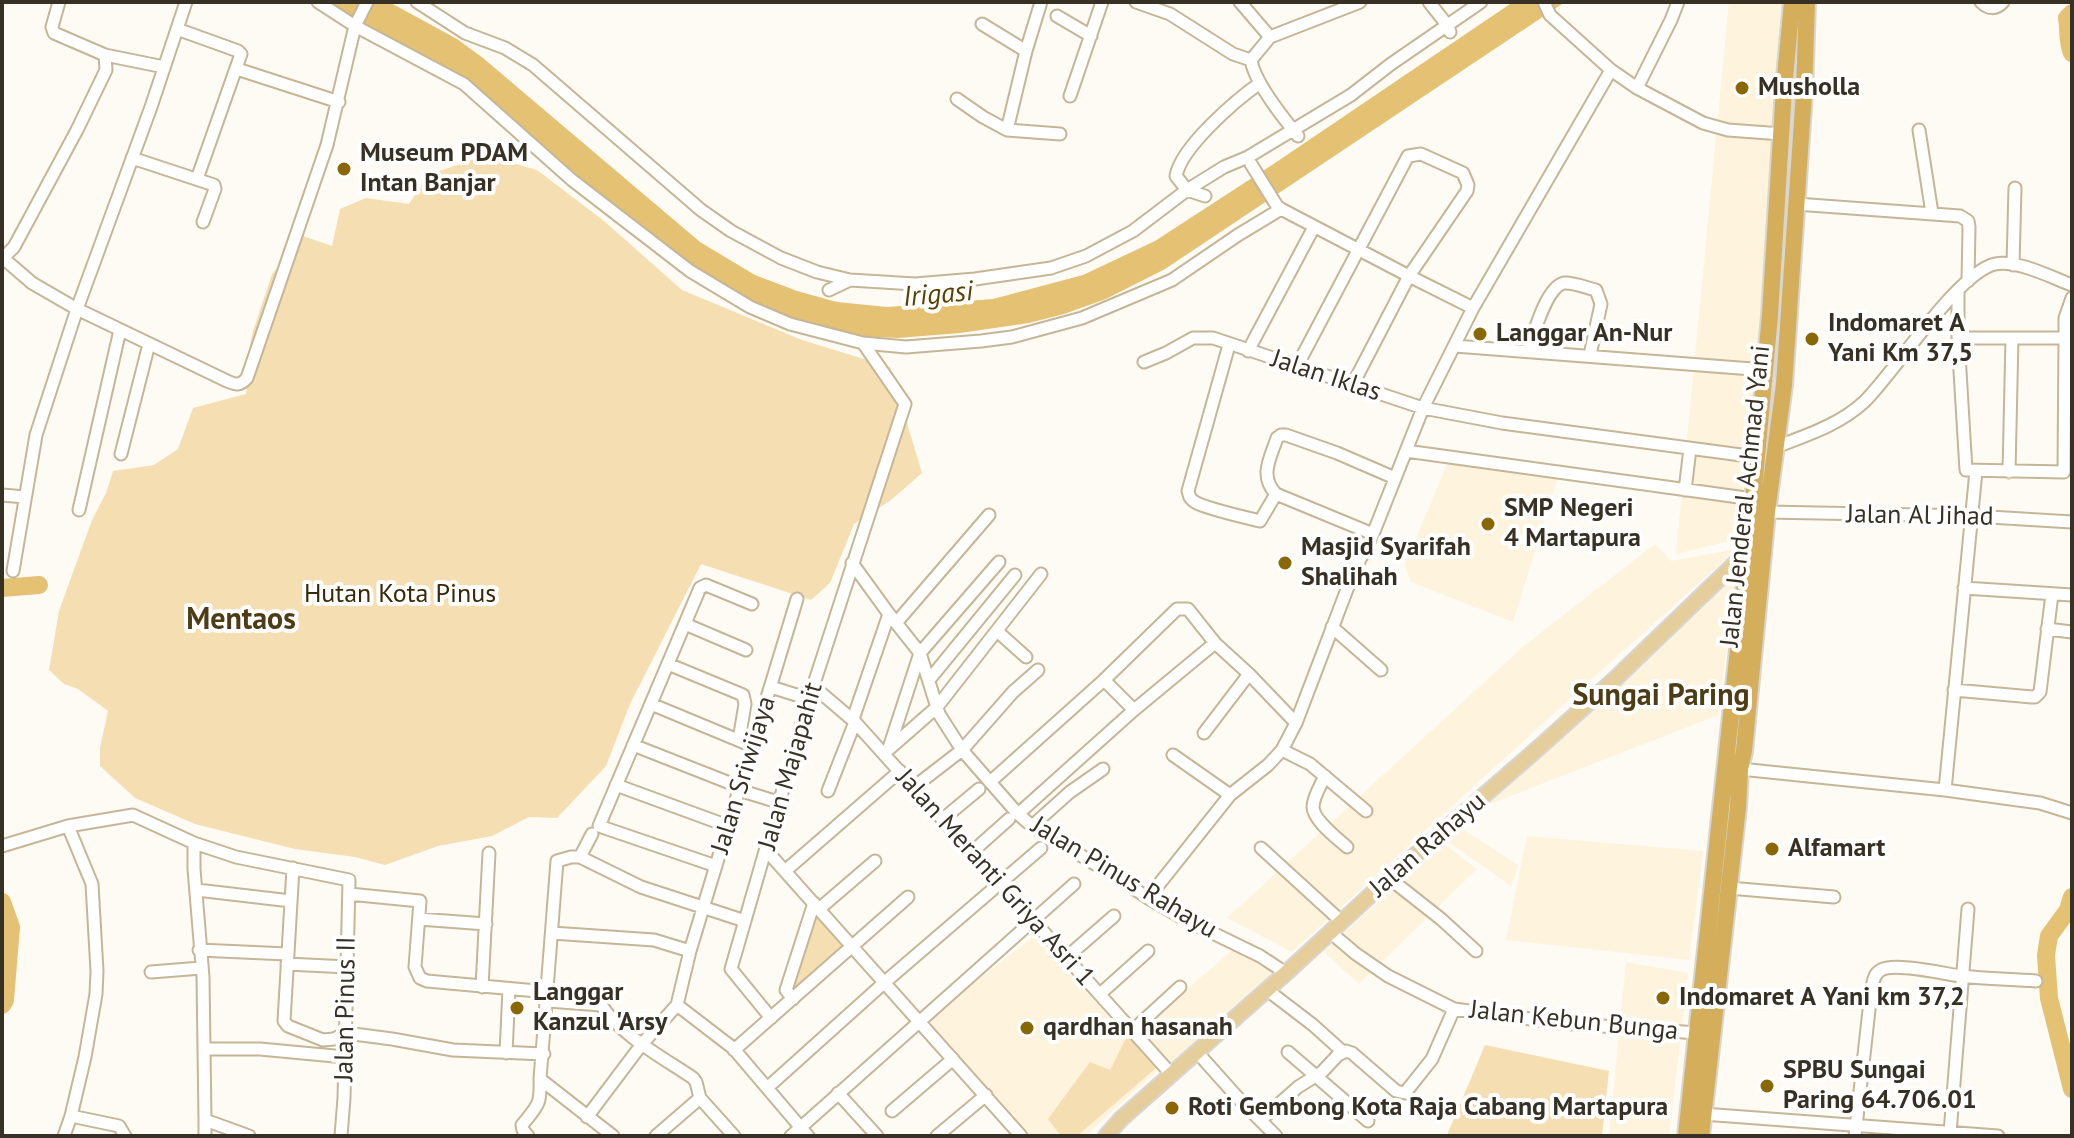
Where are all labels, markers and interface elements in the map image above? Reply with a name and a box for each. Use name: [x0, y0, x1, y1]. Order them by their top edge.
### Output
place label: Musholla: [1758, 72, 1860, 104]
marker: Musholla: [1733, 79, 1751, 97]
place label: Museum PDAM Intan Banjar: [360, 138, 528, 200]
marker: Museum PDAM Intan Banjar: [335, 160, 353, 178]
water label: Irigasi: [902, 275, 974, 315]
place label: Indomaret A Yani Km 37,5: [1828, 308, 1973, 370]
place label: Langgar An-Nur: [1496, 318, 1672, 350]
marker: Langgar An-Nur: [1471, 325, 1489, 343]
marker: Indomaret A Yani Km 37,5: [1803, 330, 1821, 348]
street label: Jalan Iklas: [1267, 344, 1385, 408]
street label: Jalan Jenderal Achmad Yani: [1715, 344, 1777, 648]
place label: SMP Negeri 4 Martapura: [1504, 493, 1641, 554]
street label: Jalan Al Jihad: [1846, 499, 1994, 533]
marker: SMP Negeri 4 Martapura: [1479, 515, 1497, 533]
place label: Masjid Syarifah Shalihah: [1301, 532, 1471, 594]
marker: Masjid Syarifah Shalihah: [1276, 554, 1294, 572]
park label: Hutan Kota Pinus: [304, 579, 496, 611]
district label: Mentaos: [186, 602, 296, 638]
district label: Sungai Paring: [1572, 678, 1750, 714]
street label: Jalan Majapahit: [752, 679, 830, 853]
street label: Jalan Sriwijaya: [705, 693, 783, 857]
street label: Jalan Meranti Griya Asri 1: [889, 763, 1101, 993]
street label: Jalan Rahayu: [1364, 786, 1492, 904]
street label: Jalan Pinus Rahayu: [1025, 810, 1223, 946]
place label: Alfamart: [1788, 833, 1885, 865]
marker: Alfamart: [1763, 840, 1781, 858]
street label: Jalan Pinus II: [329, 936, 363, 1082]
place label: Langgar Kanzul 'Arsy: [533, 977, 667, 1038]
place label: Indomaret A Yani km 37,2: [1679, 982, 1965, 1014]
marker: Indomaret A Yani km 37,2: [1654, 989, 1672, 1007]
street label: Jalan Kebun Bunga: [1468, 995, 1680, 1047]
marker: Langgar Kanzul 'Arsy: [508, 999, 526, 1017]
place label: qardhan hasanah: [1043, 1012, 1233, 1044]
marker: qardhan hasanah: [1018, 1019, 1036, 1037]
place label: SPBU Sungai Paring 64.706.01: [1783, 1055, 1977, 1116]
marker: SPBU Sungai Paring 64.706.01: [1758, 1077, 1776, 1095]
place label: Roti Gembong Kota Raja Cabang Martapura: [1188, 1092, 1668, 1124]
marker: Roti Gembong Kota Raja Cabang Martapura: [1163, 1099, 1181, 1117]

